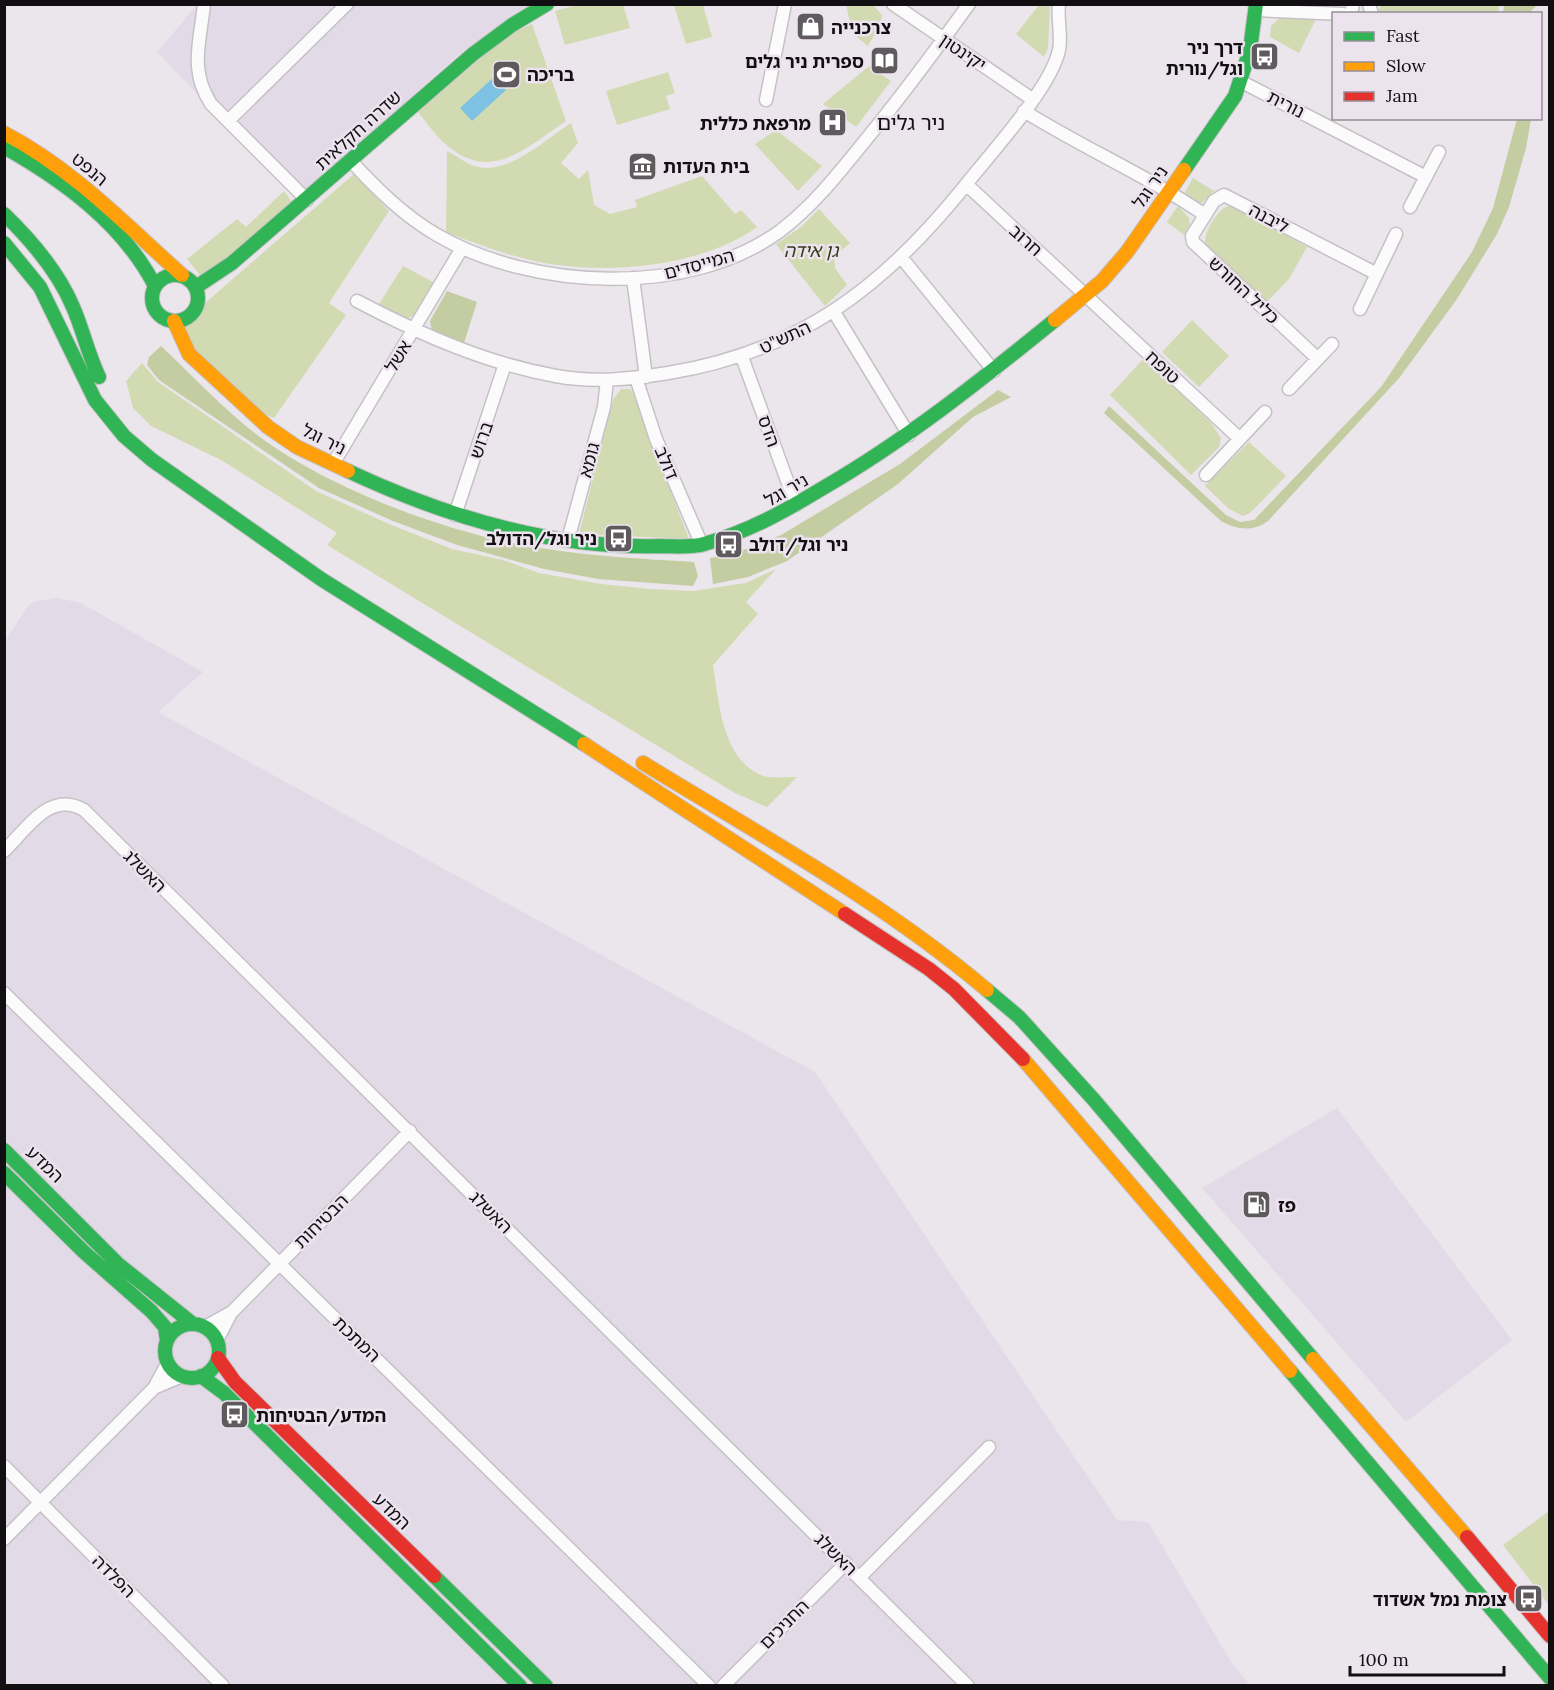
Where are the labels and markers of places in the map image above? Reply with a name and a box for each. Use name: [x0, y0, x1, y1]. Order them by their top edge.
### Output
shop icon: צרכנייה: [794, 11, 826, 43]
place label: צרכנייה: [831, 16, 892, 39]
place label: דרך ניר וגל/נורית: [1166, 36, 1243, 80]
bus stop icon: דרך ניר וגל/נורית: [1248, 41, 1280, 73]
library icon: ספרית ניר גלים: [869, 45, 901, 77]
place label: ספרית ניר גלים: [745, 50, 864, 73]
sports icon: בריכה: [490, 58, 522, 90]
place label: בריכה: [527, 63, 575, 86]
hospital icon: מרפאת כללית: [816, 107, 848, 139]
place label: מרפאת כללית: [700, 112, 811, 135]
museum icon: בית העדות: [626, 150, 658, 182]
place label: בית העדות: [663, 155, 750, 178]
bus stop icon: ניר וגל/הדולב: [602, 522, 634, 554]
place label: ניר וגל/הדולב: [486, 527, 597, 550]
bus stop icon: ניר וגל/דולב: [712, 528, 744, 560]
place label: ניר וגל/דולב: [749, 533, 848, 556]
fuel station icon: פז: [1241, 1189, 1273, 1221]
place label: פז: [1278, 1194, 1296, 1217]
bus stop icon: המדע/הבטיחות: [219, 1399, 251, 1431]
place label: המדע/הבטיחות: [256, 1404, 386, 1427]
bus stop icon: צומת נמל אשדוד: [1512, 1583, 1544, 1615]
place label: צומת נמל אשדוד: [1373, 1588, 1507, 1611]

